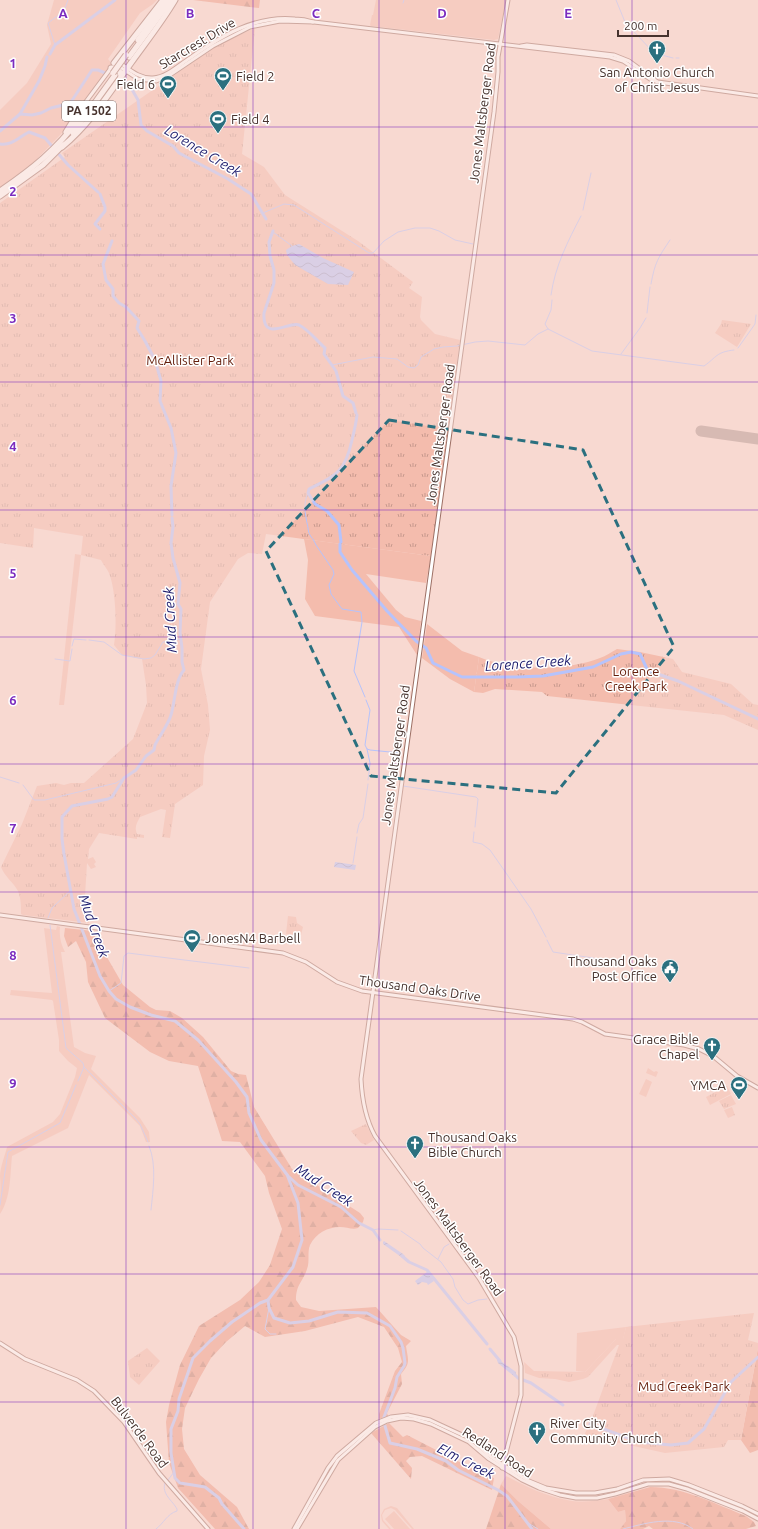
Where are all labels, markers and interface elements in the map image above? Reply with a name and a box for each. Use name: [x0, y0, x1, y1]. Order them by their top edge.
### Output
text: A: [58, 6, 68, 20]
text: B: [186, 6, 195, 20]
text: C: [312, 6, 321, 20]
text: D: [437, 6, 447, 20]
text: E: [564, 6, 572, 20]
scale bar: [618, 12, 668, 38]
street label: Starcrest Drive: [156, 15, 238, 71]
text: 200 m: [624, 19, 657, 32]
church icon: San Antonio Church of Christ Jesus: [647, 39, 667, 64]
street label: Jones Maltsberger Road: [466, 42, 498, 184]
text: 1: [9, 56, 17, 70]
place label: San Antonio Church of Christ Jesus: [600, 65, 714, 94]
sports icon: Field 2: [213, 66, 233, 91]
place label: Field 2: [236, 69, 275, 83]
sports icon: Field 6: [158, 74, 178, 99]
place label: Field 6: [117, 77, 155, 91]
road number: PA 1502: [62, 101, 116, 121]
sports icon: Field 4: [208, 109, 228, 134]
place label: Field 4: [231, 112, 270, 126]
water label: Lorence Creek: [162, 122, 245, 180]
text: 2: [9, 184, 17, 198]
text: 3: [9, 311, 17, 325]
park label: McAllister Park: [146, 353, 234, 367]
street label: Jones Maltsberger Road: [423, 363, 457, 505]
text: 4: [9, 439, 17, 453]
text: 5: [9, 566, 17, 580]
water label: Mud Creek: [160, 586, 180, 653]
water label: Lorence Creek: [484, 652, 572, 674]
park label: Lorence Creek Park: [605, 664, 668, 693]
street label: Jones Maltsberger Road: [378, 684, 412, 826]
text: 6: [9, 693, 17, 707]
text: 7: [9, 821, 17, 835]
water label: Mud Creek: [76, 892, 113, 960]
sports icon: JonesN4 Barbell: [182, 928, 202, 953]
place label: JonesN4 Barbell: [205, 931, 301, 945]
text: 8: [9, 948, 17, 962]
place label: Thousand Oaks Post Office: [568, 954, 657, 983]
public building icon: Thousand Oaks Post Office: [660, 958, 680, 983]
street label: Thousand Oaks Drive: [358, 973, 482, 1003]
place label: Grace Bible Chapel: [633, 1032, 700, 1061]
church icon: Grace Bible Chapel: [702, 1036, 722, 1061]
sports icon: YMCA: [729, 1075, 749, 1100]
text: 9: [9, 1076, 17, 1090]
place label: YMCA: [690, 1078, 727, 1092]
place label: Thousand Oaks Bible Church: [428, 1130, 517, 1159]
church icon: Thousand Oaks Bible Church: [405, 1134, 425, 1159]
water label: Mud Creek: [292, 1160, 357, 1210]
street label: Jones Maltsberger Road: [412, 1176, 506, 1298]
park label: Mud Creek Park: [638, 1379, 730, 1393]
street label: Bulverde Road: [109, 1394, 171, 1470]
place label: River City Community Church: [550, 1416, 662, 1445]
church icon: River City Community Church: [527, 1420, 547, 1445]
street label: Redland Road: [460, 1424, 536, 1480]
water label: Elm Creek: [435, 1440, 498, 1483]

